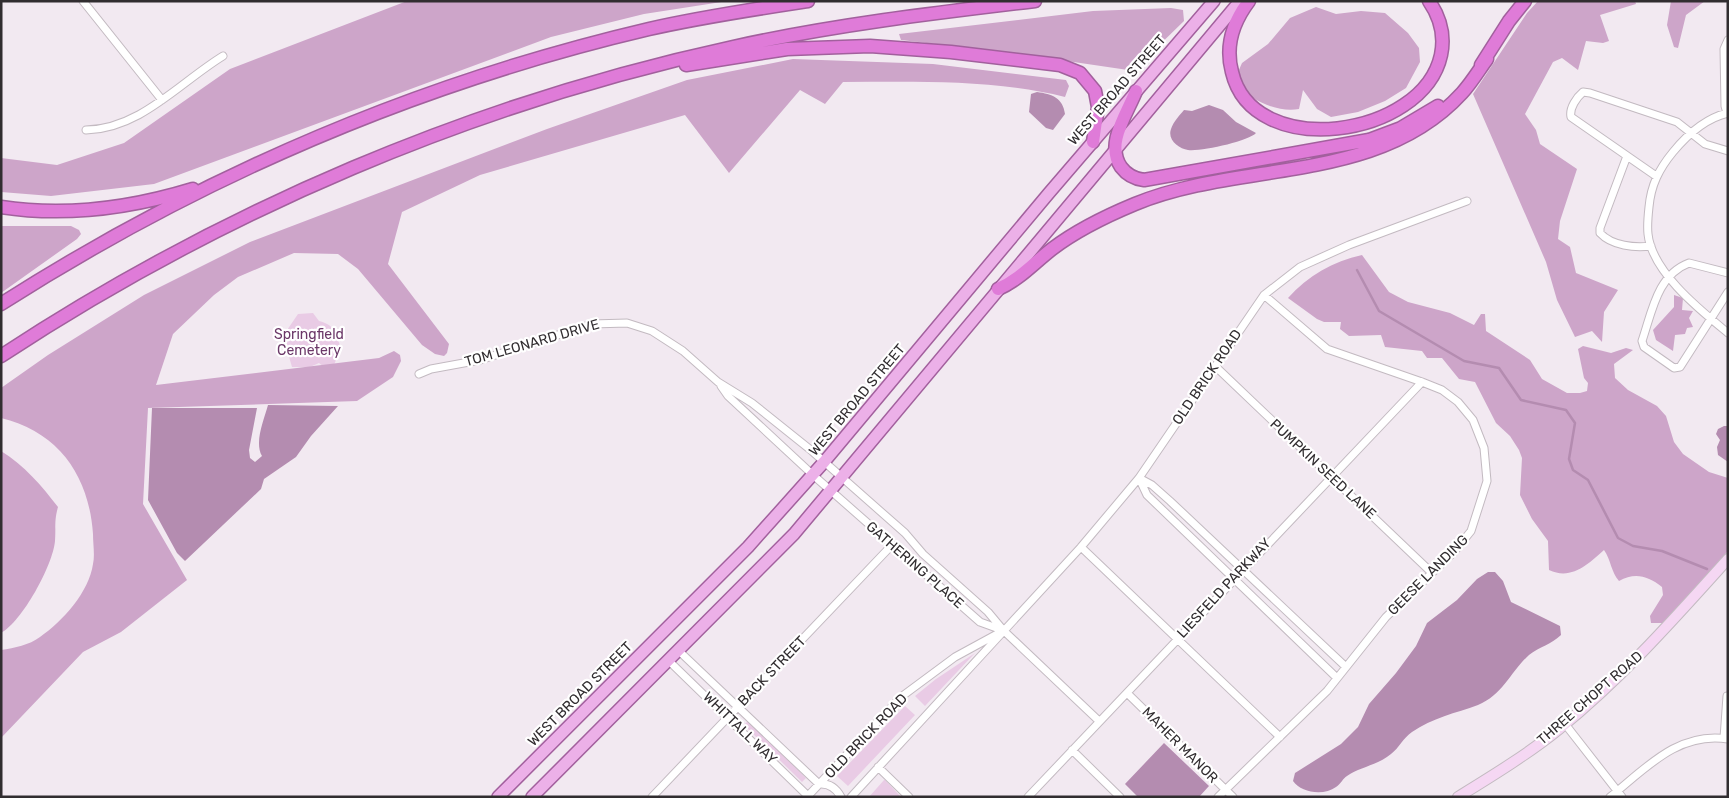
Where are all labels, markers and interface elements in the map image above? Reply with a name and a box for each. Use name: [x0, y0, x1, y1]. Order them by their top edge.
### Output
street label: WEST BROAD STREET: [1064, 31, 1170, 149]
street label: TOM LEONARD DRIVE: [463, 316, 601, 370]
park label: Springfield Cemetery: [274, 326, 344, 359]
street label: OLD BRICK ROAD: [1169, 326, 1245, 428]
street label: WEST BROAD STREET: [805, 341, 909, 459]
street label: PUMPKIN SEED LANE: [1267, 416, 1379, 522]
street label: GATHERING PLACE: [863, 518, 967, 612]
street label: GEESE LANDING: [1384, 531, 1472, 619]
street label: LIESFELD PARKWAY: [1173, 535, 1275, 641]
street label: BACK STREET: [734, 633, 810, 709]
street label: WEST BROAD STREET: [524, 638, 636, 750]
street label: THREE CHOPT ROAD: [1534, 648, 1646, 748]
street label: WHITTALL WAY: [699, 688, 781, 768]
street label: OLD BRICK ROAD: [821, 690, 911, 782]
street label: MAHER MANOR: [1138, 703, 1222, 787]

